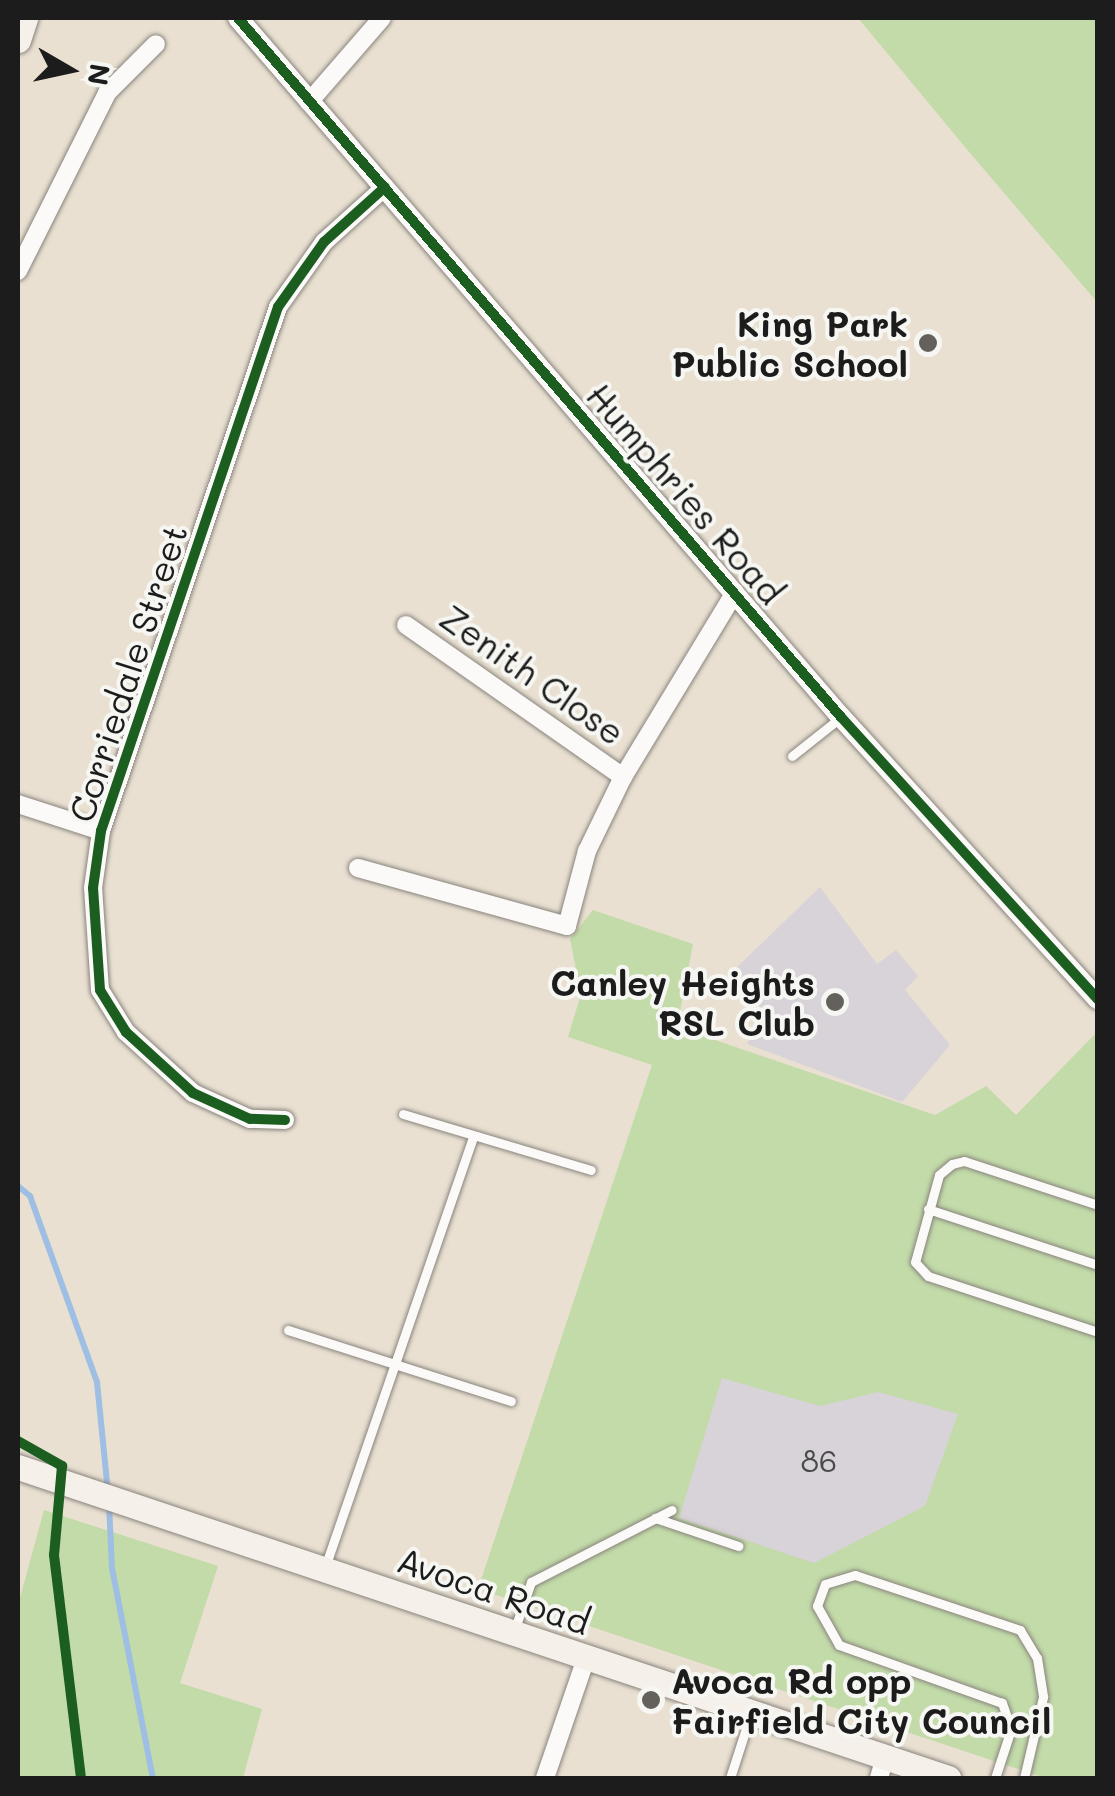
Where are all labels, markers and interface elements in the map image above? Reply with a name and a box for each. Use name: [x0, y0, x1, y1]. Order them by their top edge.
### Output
north arrow: [20, 20, 120, 120]
text: N: [80, 61, 119, 88]
place label: King Park Public School: [672, 302, 908, 384]
marker: King Park Public School: [917, 332, 939, 354]
street label: Humphries Road: [579, 374, 793, 612]
street label: Corriedale Street: [59, 519, 195, 827]
street label: Zenith Close: [433, 595, 633, 753]
place label: Canley Heights RSL Club: [550, 961, 815, 1043]
marker: Canley Heights RSL Club: [824, 991, 846, 1013]
house number: 86: [801, 1442, 837, 1478]
street label: Avoca Road: [392, 1537, 596, 1643]
place label: Avoca Rd opp Fairfield City Council: [671, 1659, 1051, 1741]
marker: Avoca Rd opp Fairfield City Council: [640, 1689, 662, 1711]

